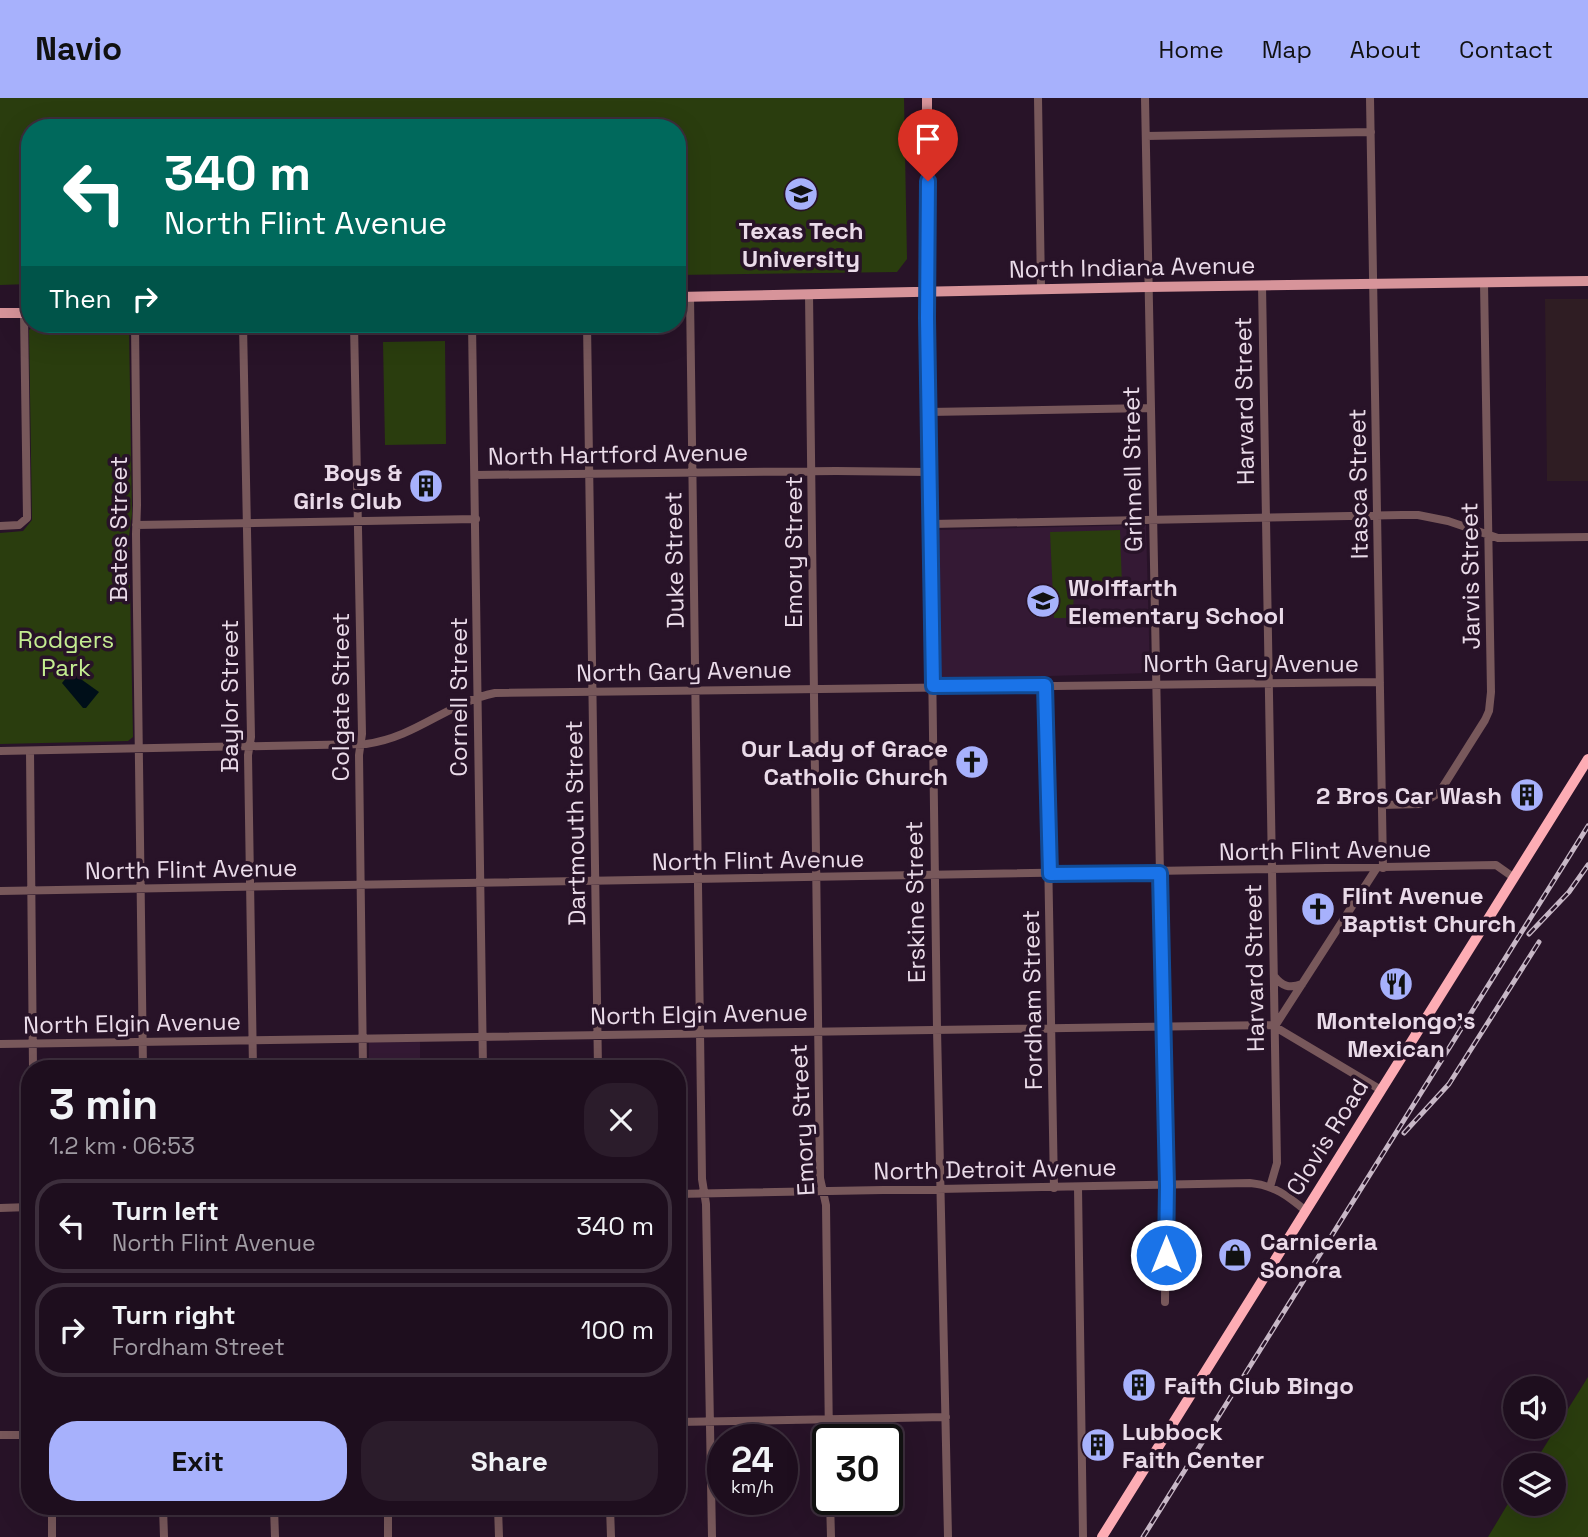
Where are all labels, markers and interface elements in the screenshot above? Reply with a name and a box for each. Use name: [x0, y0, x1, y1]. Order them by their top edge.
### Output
text: Navio: [35, 28, 122, 70]
text: Home: [1158, 34, 1224, 65]
text: Map: [1262, 34, 1312, 65]
text: About: [1350, 34, 1421, 65]
text: Contact: [1459, 34, 1553, 65]
pin: [898, 109, 958, 181]
icon: arrive: [909, 120, 947, 158]
text: 340 m: [164, 142, 311, 204]
icon: left: [49, 147, 140, 238]
school or university icon: Texas Tech University: [782, 175, 820, 213]
text: North Flint Avenue: [164, 203, 447, 243]
place label: Texas Tech University: [738, 215, 864, 274]
street label: North Indiana Avenue: [1008, 249, 1256, 285]
icon: right: [126, 280, 164, 318]
text: Then: [49, 282, 112, 316]
street label: Harvard Street: [1227, 316, 1261, 486]
street label: Grinnell Street: [1115, 386, 1149, 552]
street label: Itasca Street: [1341, 408, 1375, 560]
street label: North Hartford Avenue: [488, 436, 748, 472]
street label: Bates Street: [103, 456, 134, 602]
place label: Boys & Girls Club: [293, 457, 402, 516]
building icon: Boys & Girls Club: [407, 467, 445, 505]
street label: Emory Street: [778, 476, 809, 628]
street label: Duke Street: [657, 491, 691, 629]
street label: Jarvis Street: [1453, 502, 1487, 650]
place label: Wolffarth Elementary School: [1068, 572, 1285, 631]
school or university icon: Wolffarth Elementary School: [1024, 582, 1062, 620]
street label: Colgate Street: [325, 613, 356, 781]
street label: Cornell Street: [443, 617, 474, 777]
street label: Baylor Street: [214, 619, 245, 773]
park label: Rodgers Park: [18, 624, 114, 683]
street label: North Gary Avenue: [1143, 648, 1359, 679]
street label: North Gary Avenue: [576, 654, 792, 688]
street label: Dartmouth Street: [558, 720, 592, 926]
place label: Our Lady of Grace Catholic Church: [741, 733, 948, 792]
church icon: Our Lady of Grace Catholic Church: [953, 743, 991, 781]
building icon: 2 Bros Car Wash: [1508, 776, 1546, 814]
place label: 2 Bros Car Wash: [1316, 780, 1502, 811]
street label: Erskine Street: [898, 821, 932, 983]
street label: North Flint Avenue: [1219, 833, 1431, 867]
street label: North Flint Avenue: [652, 843, 864, 877]
street label: North Flint Avenue: [85, 852, 297, 886]
place label: Flint Avenue Baptist Church: [1342, 880, 1516, 939]
street label: Harvard Street: [1237, 883, 1271, 1053]
church icon: Flint Avenue Baptist Church: [1299, 890, 1337, 928]
street label: Fordham Street: [1015, 910, 1049, 1090]
restaurant icon: Montelongo's Mexican: [1377, 965, 1415, 1003]
street label: North Elgin Avenue: [590, 997, 808, 1031]
place label: Montelongo's Mexican: [1316, 1005, 1476, 1064]
street label: North Elgin Avenue: [23, 1006, 241, 1040]
street label: Emory Street: [783, 1043, 821, 1197]
street label: Clovis Road: [1279, 1073, 1375, 1201]
text: 3 min: [49, 1078, 158, 1131]
button: close: [584, 1083, 658, 1157]
text: 1.2 km · 06:53: [49, 1131, 195, 1161]
street label: North Detroit Avenue: [873, 1151, 1117, 1187]
text: Turn left: [112, 1194, 219, 1228]
icon: left: [53, 1207, 91, 1245]
text: 340 m: [576, 1209, 654, 1243]
position arrow: [1129, 1218, 1203, 1292]
place label: Carniceria Sonora: [1260, 1226, 1378, 1285]
text: North Flint Avenue: [112, 1228, 316, 1258]
shop icon: Carniceria Sonora: [1216, 1236, 1254, 1274]
text: Turn right: [112, 1298, 236, 1332]
icon: right: [53, 1311, 91, 1349]
text: 100 m: [581, 1313, 654, 1347]
text: Fordham Street: [112, 1332, 285, 1362]
building icon: Faith Club Bingo: [1120, 1366, 1158, 1404]
place label: Faith Club Bingo: [1164, 1370, 1354, 1401]
map controls: [1503, 1376, 1566, 1516]
button: sound: [1503, 1376, 1566, 1439]
place label: Lubbock Faith Center: [1122, 1416, 1264, 1475]
button: Exit: [49, 1421, 347, 1501]
button: Share: [361, 1421, 658, 1501]
speed limit sign: 30: [812, 1424, 903, 1515]
building icon: Lubbock Faith Center: [1079, 1426, 1117, 1464]
text: 24: [731, 1438, 774, 1482]
button: layers: [1503, 1453, 1566, 1516]
text: km/h: [731, 1475, 774, 1498]

